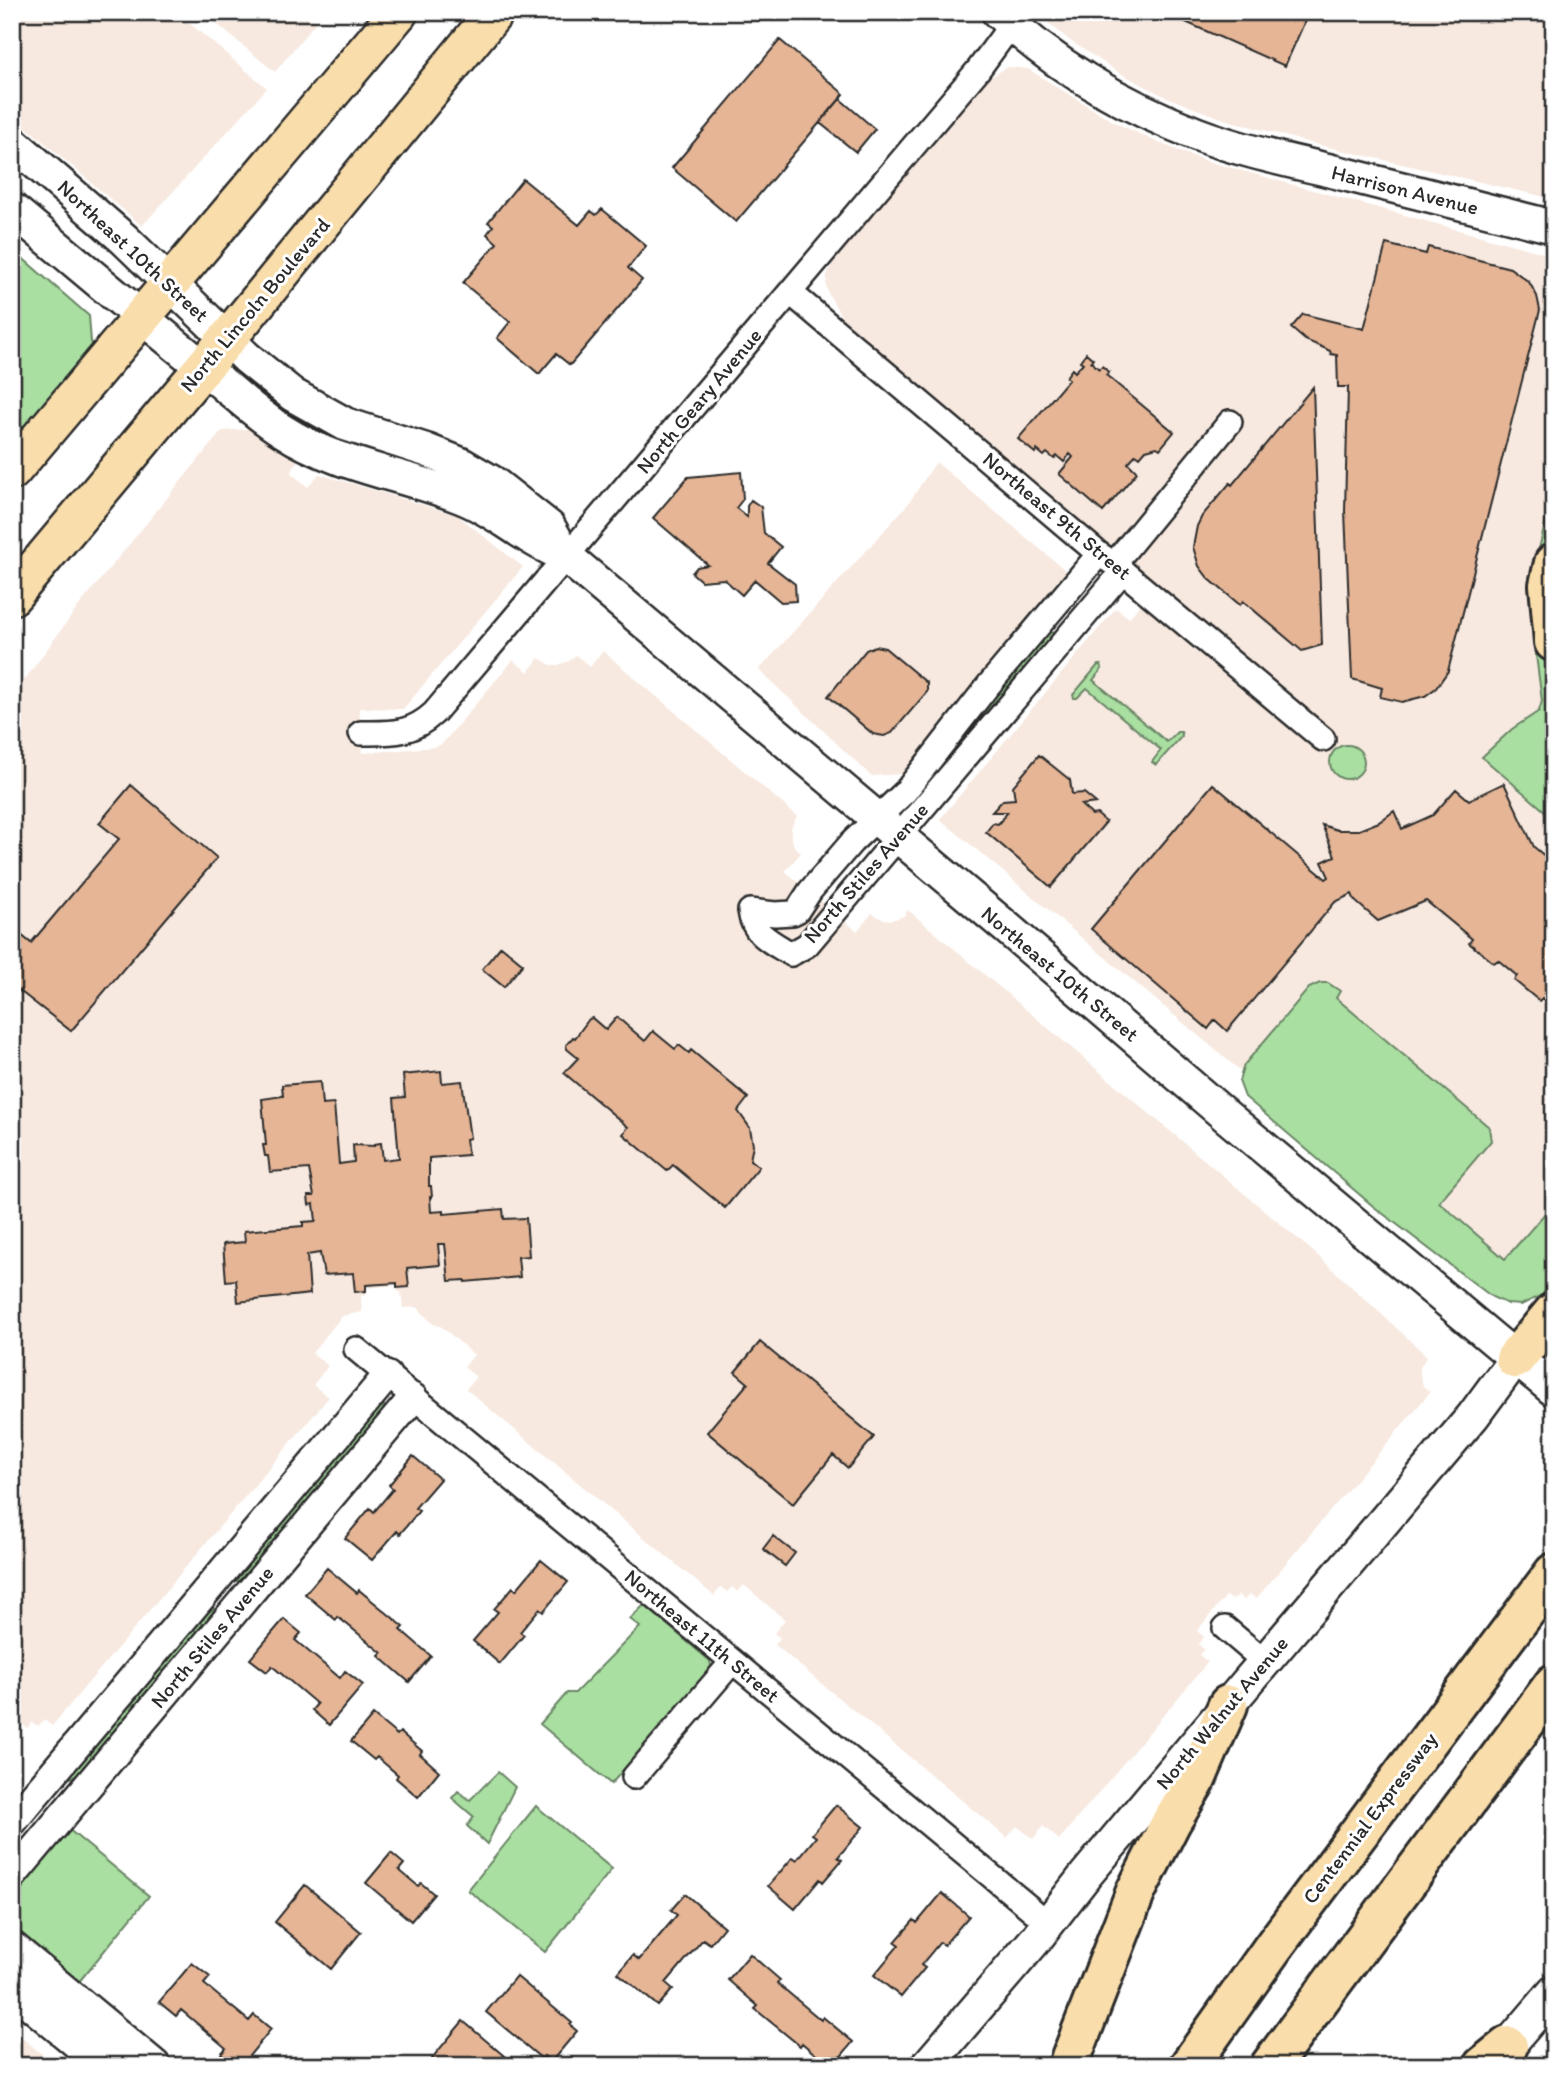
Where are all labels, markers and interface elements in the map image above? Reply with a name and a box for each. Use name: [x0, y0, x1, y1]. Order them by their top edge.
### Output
street label: Harrison Avenue: [1329, 159, 1481, 220]
street label: Northeast 10th Street: [53, 174, 214, 327]
street label: North Lincoln Boulevard: [174, 212, 335, 397]
street label: North Geary Avenue: [631, 323, 767, 478]
street label: Northeast 9th Street: [978, 446, 1137, 585]
street label: North Stiles Avenue: [798, 797, 933, 948]
street label: Northeast 10th Street: [977, 901, 1144, 1047]
street label: North Stiles Avenue: [145, 1560, 278, 1713]
street label: Northeast 11th Street: [620, 1564, 785, 1708]
street label: North Walnut Avenue: [1150, 1631, 1293, 1794]
street label: Centennial Expressway: [1297, 1727, 1442, 1908]

